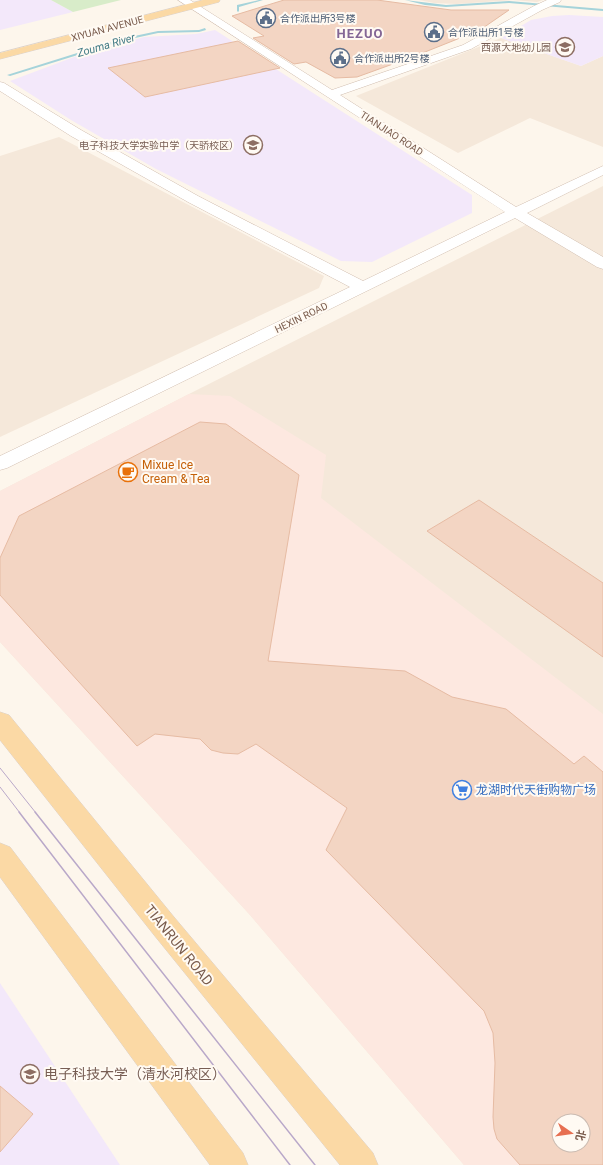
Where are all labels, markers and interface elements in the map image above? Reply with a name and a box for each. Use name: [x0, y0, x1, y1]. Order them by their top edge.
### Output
public building icon: 合作派出所3号楼: [255, 7, 277, 29]
street label: XIYUAN AVENUE: [70, 13, 145, 43]
place label: 合作派出所3号楼: [280, 13, 356, 24]
public building icon: 合作派出所1号楼: [423, 21, 445, 43]
district label: HEZUO: [337, 26, 383, 41]
place label: 合作派出所1号楼: [448, 27, 524, 38]
water label: Zouma River: [75, 31, 137, 60]
school or university icon: 西源大地幼儿园: [554, 36, 576, 58]
place label: 西源大地幼儿园: [481, 42, 551, 53]
public building icon: 合作派出所2号楼: [329, 47, 351, 69]
place label: 合作派出所2号楼: [354, 53, 430, 64]
street label: TIANJIAO ROAD: [358, 109, 425, 158]
school or university icon: 电子科技大学实验中学（天骄校区）: [242, 134, 264, 156]
place label: 电子科技大学实验中学（天骄校区）: [79, 140, 239, 151]
street label: HEXIN ROAD: [273, 300, 329, 335]
place label: Mixue Ice Cream & Tea: [142, 458, 210, 486]
cafe icon: Mixue Ice Cream & Tea: [117, 461, 139, 483]
supermarket icon: 龙湖时代天街购物广场: [451, 779, 473, 801]
place label: 龙湖时代天街购物广场: [476, 783, 596, 797]
street label: TIANRUN ROAD: [142, 901, 216, 989]
school or university icon: 电子科技大学（清水河校区）: [19, 1063, 41, 1085]
place label: 电子科技大学（清水河校区）: [44, 1066, 226, 1082]
north arrow: [551, 1113, 591, 1153]
text: 北: [573, 1128, 588, 1142]

